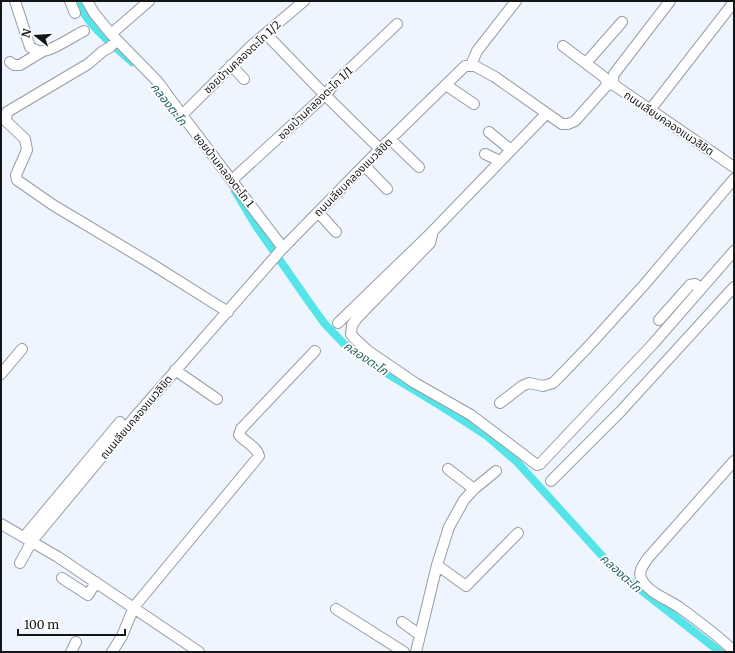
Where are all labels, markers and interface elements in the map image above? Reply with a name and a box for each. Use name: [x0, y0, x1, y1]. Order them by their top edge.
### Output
north arrow: [16, 16, 56, 56]
street label: ซอยบ้านคลองตะโก 1/2: [200, 18, 284, 96]
text: N: [18, 27, 34, 39]
street label: ซอยบ้านคลองตะโก 1/1: [274, 64, 356, 142]
water label: คลองตะโก: [148, 80, 191, 129]
street label: ถนนเลียบคลองแนวลิขิต: [621, 88, 717, 158]
street label: ซอยบ้านคลองตะโก 1: [191, 130, 257, 210]
street label: ถนนเลียบคลองแนวลิขิต: [311, 135, 395, 219]
water label: คลองตะโก: [341, 338, 392, 379]
street label: ถนนเลียบคลองแนวลิขิต: [97, 372, 175, 462]
water label: คลองตะโก: [597, 551, 645, 596]
scale bar: [18, 611, 125, 637]
text: 100 m: [24, 617, 59, 632]

